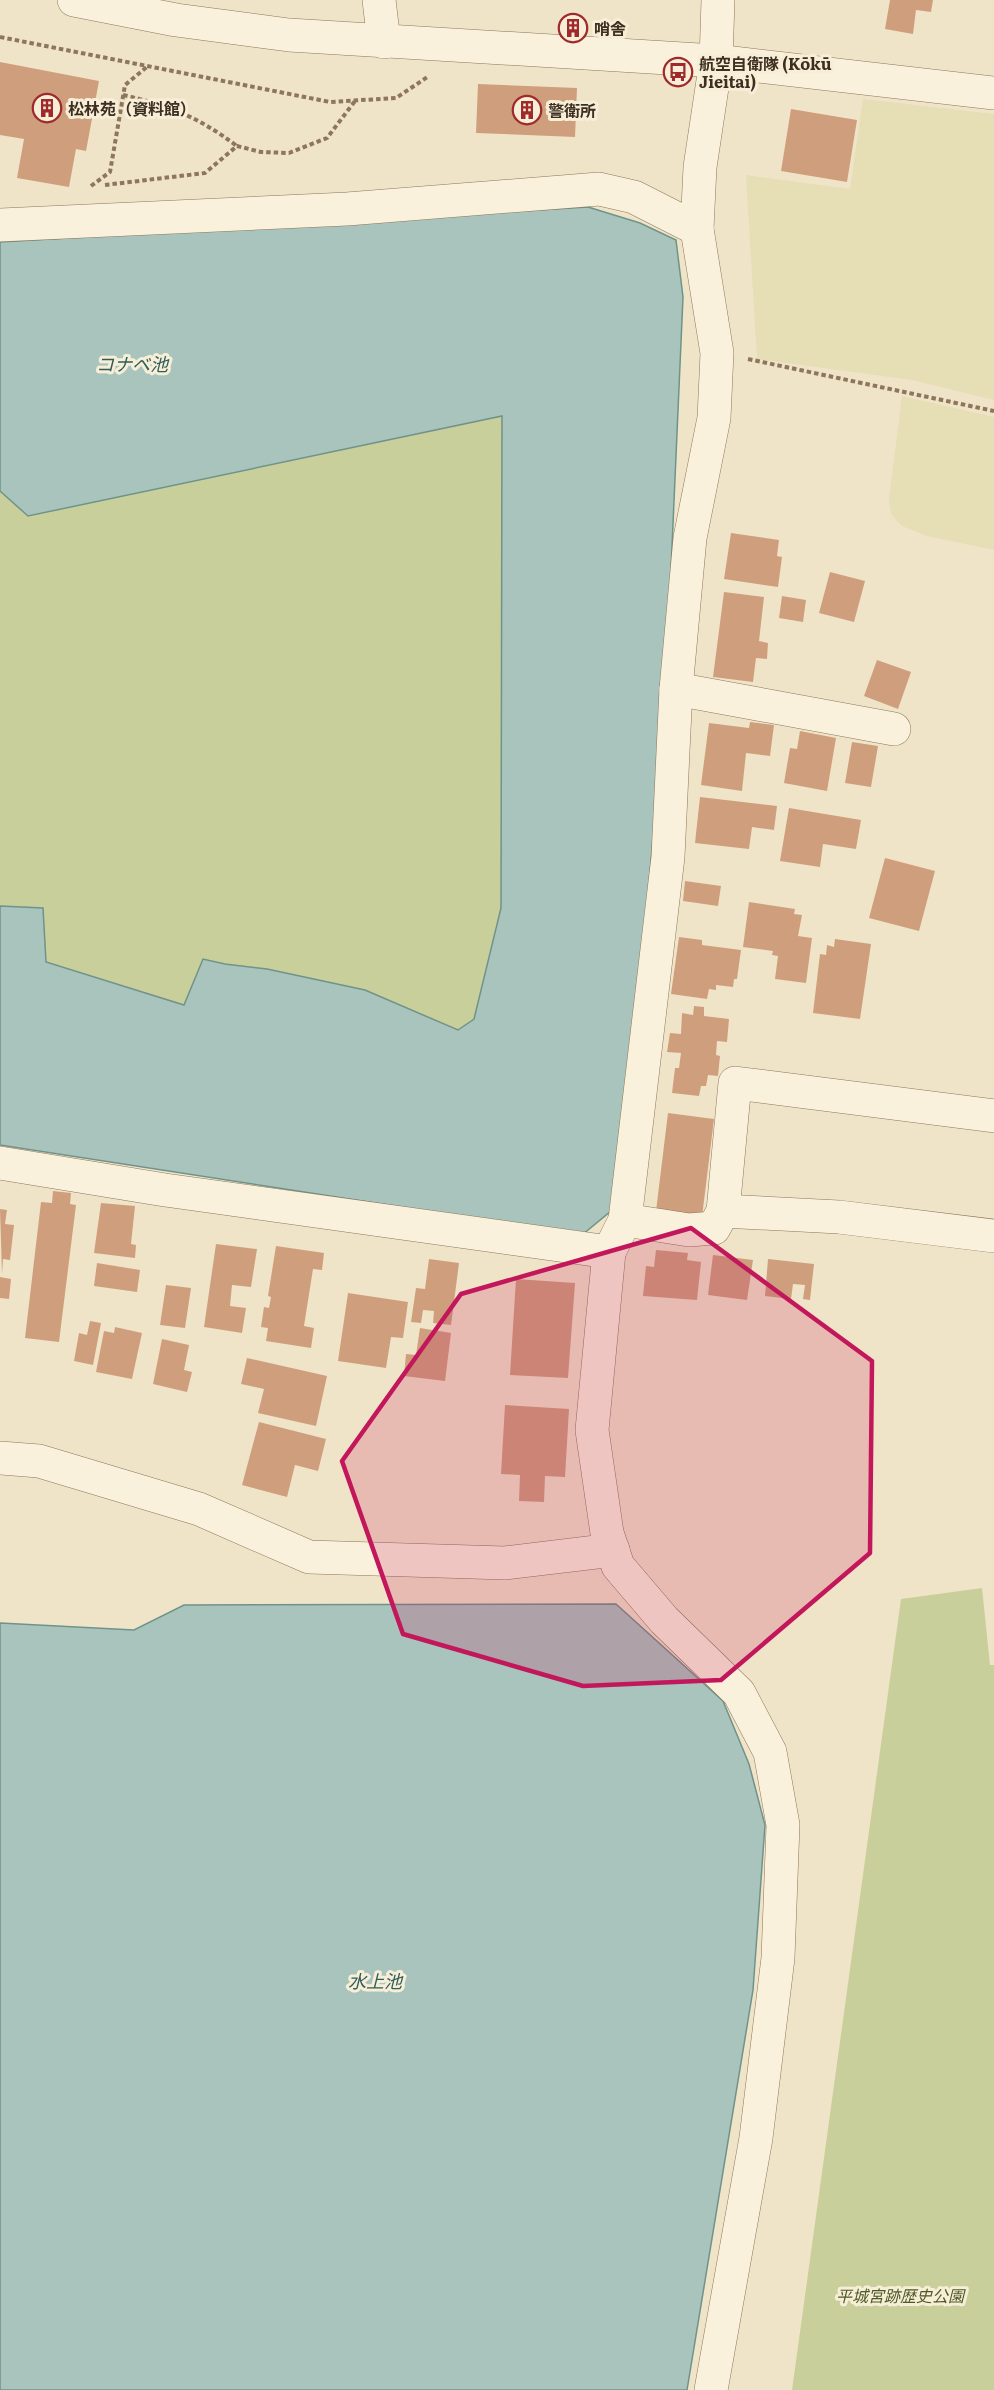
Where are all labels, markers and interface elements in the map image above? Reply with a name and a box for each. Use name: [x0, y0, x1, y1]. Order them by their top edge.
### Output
building icon: 哨舎: [557, 12, 589, 44]
place label: 哨舎: [594, 16, 626, 40]
place label: 航空自衛隊 (Kōkū Jieitai): [699, 51, 832, 93]
bus stop icon: 航空自衛隊 (Kōkū Jieitai): [662, 56, 694, 88]
building icon: 松林苑（資料館）: [31, 92, 63, 124]
building icon: 警衛所: [511, 94, 543, 126]
place label: 松林苑（資料館）: [68, 96, 196, 120]
place label: 警衛所: [548, 98, 596, 122]
water label: コナベ池: [96, 350, 170, 377]
water label: 水上池: [348, 1967, 404, 1994]
park label: 平城宮跡歴史公園: [836, 2283, 966, 2307]

